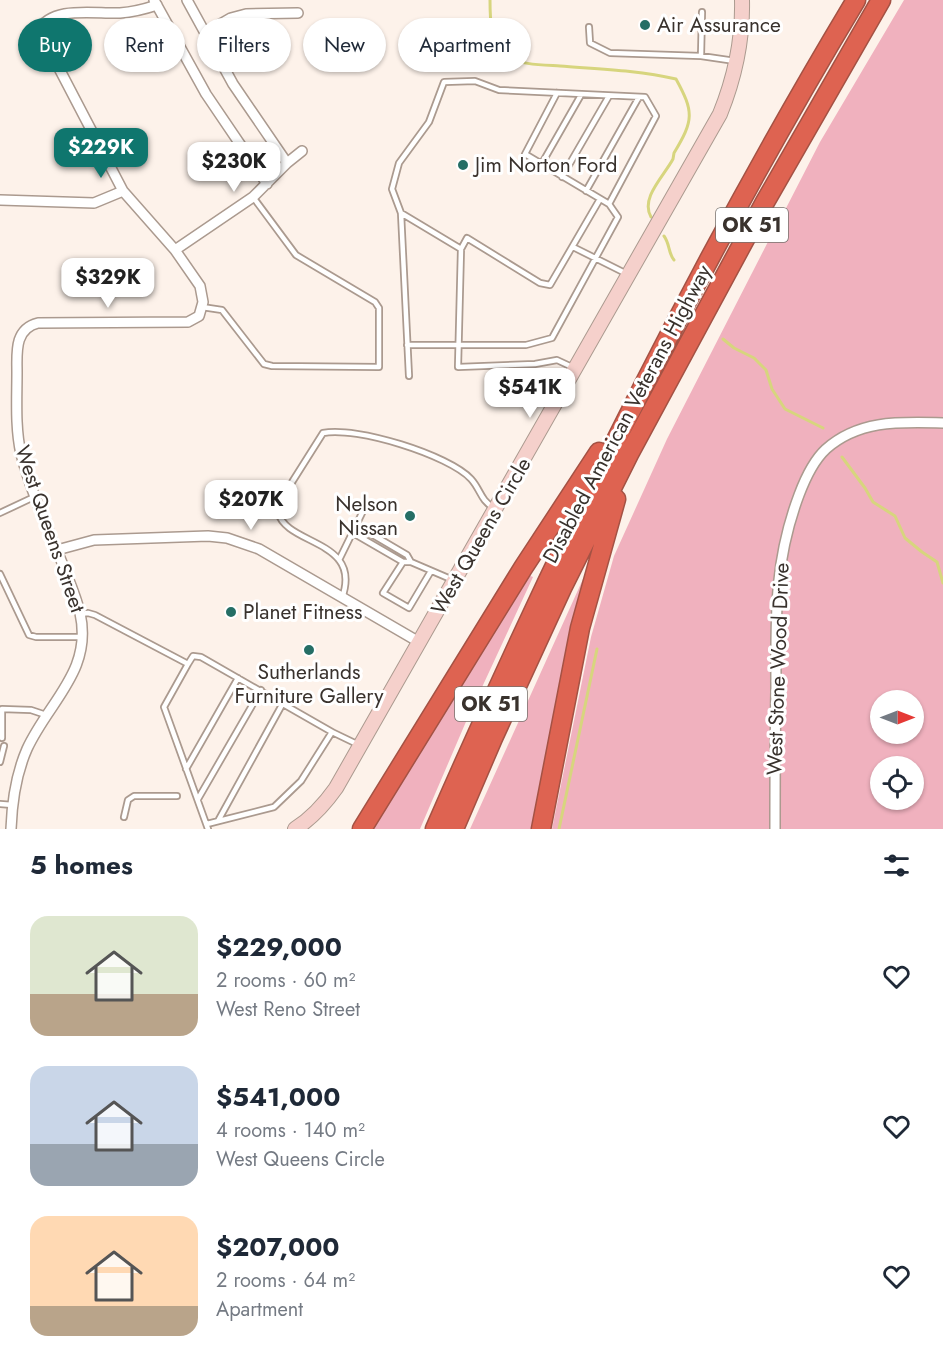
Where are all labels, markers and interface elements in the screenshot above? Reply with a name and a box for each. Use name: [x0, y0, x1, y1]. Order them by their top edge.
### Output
place label: Air Assurance: [657, 10, 781, 40]
chip: Buy: [18, 18, 92, 72]
chip: Rent: [104, 18, 185, 72]
chip: Filters: [197, 18, 291, 72]
chip: New: [303, 18, 386, 72]
chip: Apartment: [398, 18, 531, 72]
marker: Air Assurance: [638, 18, 652, 32]
pin: $229K: [59, 128, 143, 179]
text: $229K: [68, 133, 134, 162]
pin: $230K: [192, 142, 276, 193]
text: $230K: [201, 147, 267, 176]
place label: Jim Norton Ford: [472, 150, 617, 180]
marker: Jim Norton Ford: [456, 158, 470, 172]
road number: OK 51: [716, 208, 788, 242]
pin: $329K: [66, 258, 150, 309]
street label: Disabled American Veterans Highway: [535, 259, 719, 569]
text: $329K: [75, 263, 141, 292]
pin: $541K: [488, 368, 572, 419]
text: $541K: [498, 373, 562, 402]
street label: West Queens Street: [7, 441, 93, 617]
street label: West Queens Circle: [424, 452, 538, 620]
pin: $207K: [209, 480, 293, 531]
text: $207K: [219, 485, 283, 514]
place label: Nelson Nissan: [335, 489, 398, 543]
marker: Nelson Nissan: [403, 509, 417, 523]
street label: West Stone Wood Drive: [759, 562, 797, 776]
place label: Planet Fitness: [243, 597, 362, 627]
marker: Planet Fitness: [224, 605, 238, 619]
marker: Sutherlands Furniture Gallery: [302, 643, 316, 657]
place label: Sutherlands Furniture Gallery: [235, 657, 384, 711]
road number: OK 51: [455, 687, 527, 721]
north arrow: [870, 690, 924, 744]
map controls: [870, 690, 924, 810]
button: locate: [870, 756, 924, 810]
text: 5 homes: [30, 846, 133, 884]
icon: filters: [880, 849, 913, 882]
text: $229,000: [216, 928, 342, 966]
icon: home: [78, 940, 150, 1012]
icon: heart: [880, 960, 913, 993]
text: 2 rooms · 60 m²: [216, 966, 355, 995]
text: West Reno Street: [216, 995, 360, 1024]
text: $541,000: [216, 1078, 340, 1116]
icon: home: [78, 1090, 150, 1162]
icon: heart: [880, 1110, 913, 1143]
text: 4 rooms · 140 m²: [216, 1116, 365, 1145]
text: West Queens Circle: [216, 1145, 385, 1174]
text: $207,000: [216, 1228, 340, 1266]
icon: home: [78, 1240, 150, 1312]
icon: heart: [880, 1260, 913, 1293]
text: 2 rooms · 64 m²: [216, 1266, 355, 1295]
text: Apartment: [216, 1295, 303, 1324]

